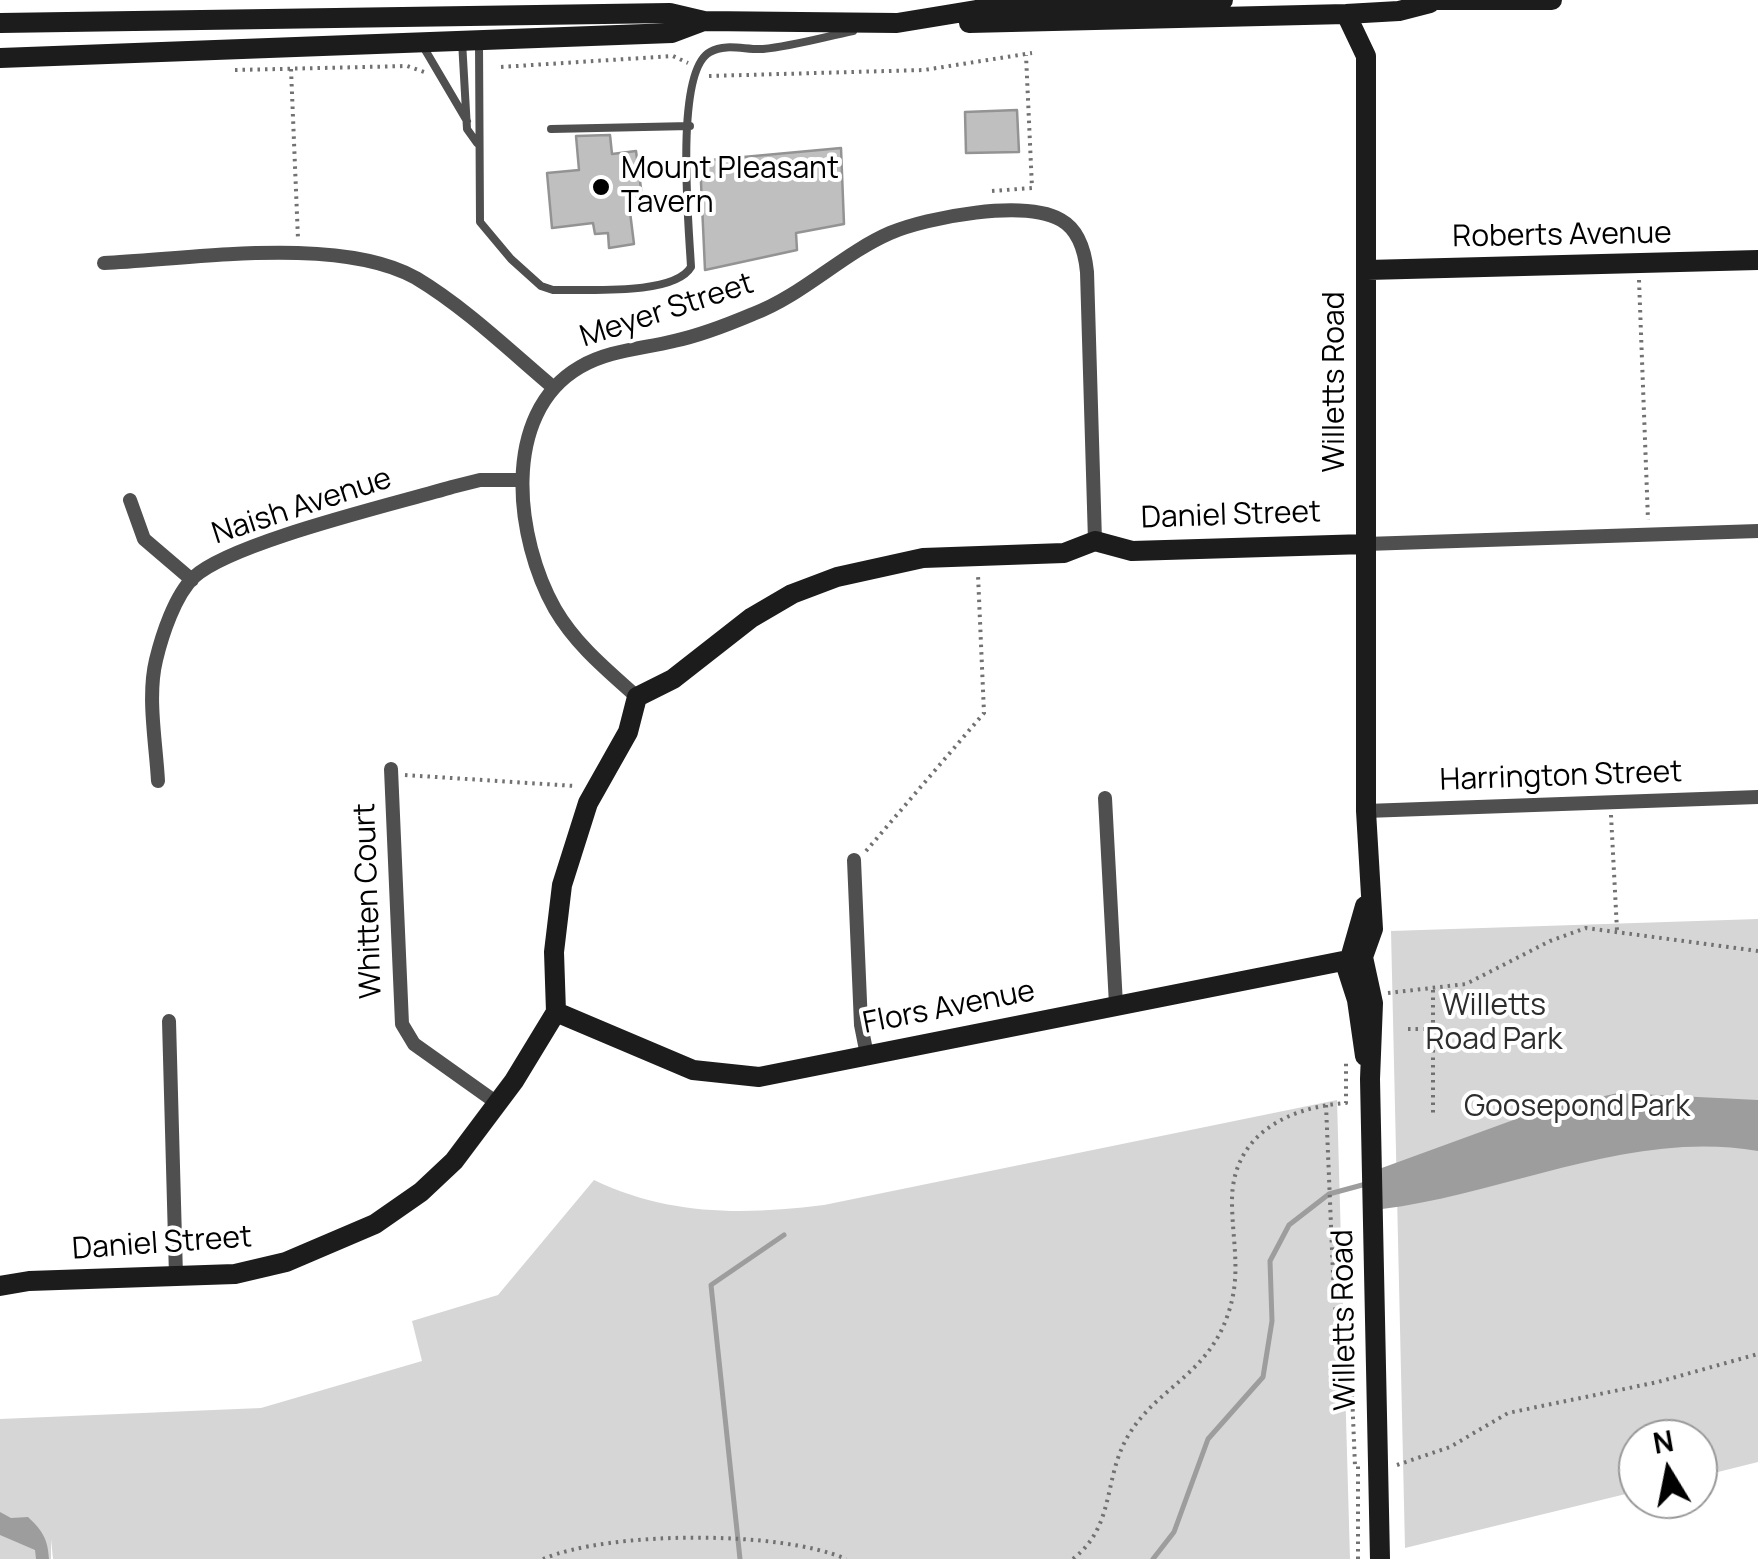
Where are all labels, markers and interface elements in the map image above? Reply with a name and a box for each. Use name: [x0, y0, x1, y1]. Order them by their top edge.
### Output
place label: Mount Pleasant Tavern: [621, 152, 839, 222]
marker: Mount Pleasant Tavern: [590, 176, 612, 198]
street label: Roberts Avenue: [1452, 216, 1672, 256]
street label: Meyer Street: [576, 266, 758, 356]
street label: Willetts Road: [1318, 291, 1354, 473]
street label: Naish Avenue: [208, 461, 396, 553]
street label: Daniel Street: [1140, 495, 1322, 537]
street label: Harrington Street: [1439, 755, 1683, 799]
street label: Whitten Court: [348, 802, 390, 1000]
street label: Flors Avenue: [860, 974, 1038, 1042]
park label: Willetts Road Park: [1426, 989, 1562, 1060]
park label: Goosepond Park: [1464, 1090, 1690, 1126]
street label: Daniel Street: [71, 1220, 253, 1268]
street label: Willetts Road: [1325, 1229, 1365, 1411]
north arrow: [1618, 1419, 1718, 1519]
text: N: [1650, 1421, 1676, 1462]

